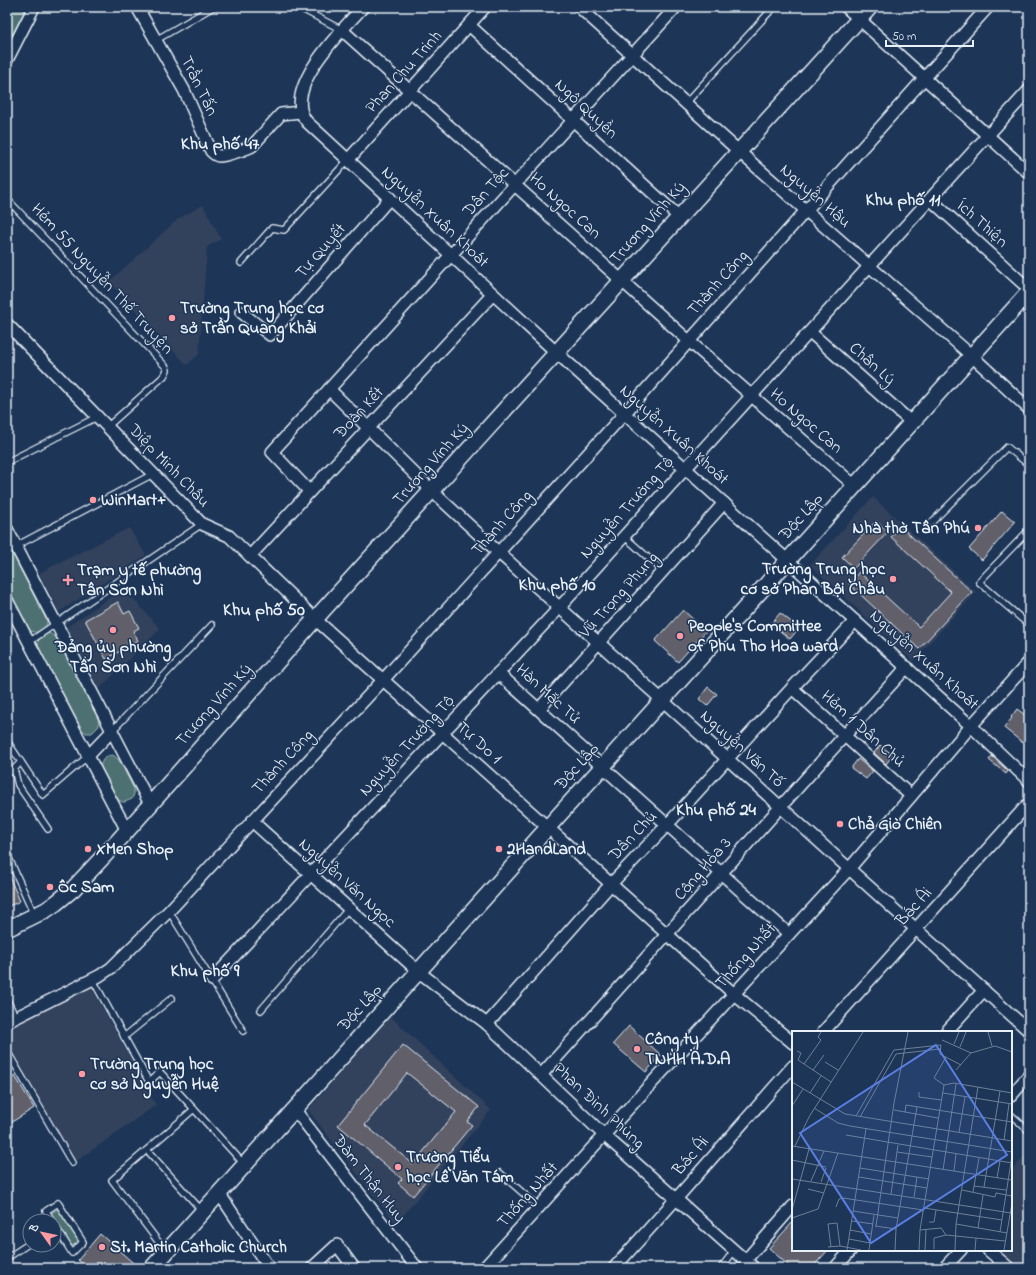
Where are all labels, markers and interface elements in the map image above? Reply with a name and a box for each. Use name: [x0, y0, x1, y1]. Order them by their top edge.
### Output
scale bar: [886, 22, 973, 48]
street label: Phan Chu Trinh: [360, 25, 448, 119]
text: 50 m: [892, 28, 916, 46]
street label: Trần Tấn: [174, 52, 224, 120]
street label: Ngô Quyền: [547, 73, 623, 146]
district label: Khu phố 47: [181, 132, 260, 158]
street label: Nguyễn Hậu: [773, 158, 856, 236]
street label: Nguyễn Xuân Khoát: [374, 160, 495, 275]
street label: Dân Tộc: [456, 161, 515, 223]
street label: Ho Ngoc Can: [522, 167, 607, 247]
street label: Trương Vĩnh Ký: [604, 176, 694, 271]
district label: Khu phố 11: [865, 188, 941, 214]
street label: Ích Thiện: [950, 193, 1013, 254]
street label: Hẻm 55 Nguyễn Thế Truyện: [23, 198, 179, 362]
street label: Tự Quyết: [290, 217, 353, 285]
street label: Thành Công: [682, 244, 756, 323]
place label: Trường Trung học cơ sở Trần Quang Khải: [180, 296, 324, 343]
marker: Trường Trung học cơ sở Trần Quang Khải: [167, 313, 177, 323]
street label: Chân Lý: [843, 336, 901, 392]
street label: Nguyễn Xuân Khoát: [612, 379, 735, 493]
street label: Đoàn Kết: [327, 381, 390, 446]
street label: Ho Ngoc Can: [763, 382, 848, 461]
street label: Trương Vĩnh Ký: [387, 417, 477, 512]
street label: Diệp Minh Châu: [122, 418, 216, 514]
street label: Nguyễn Trường Tộ: [574, 451, 682, 566]
street label: Thành Công: [466, 484, 540, 563]
place label: WinMart+: [101, 488, 166, 513]
street label: Độc Lập: [772, 488, 829, 547]
marker: WinMart+: [88, 495, 98, 505]
place label: Nhà thờ Tân Phú: [853, 516, 970, 541]
marker: Nhà thờ Tân Phú: [973, 523, 983, 533]
street label: Vũ Trọng Phụng: [573, 546, 666, 646]
place label: Trường Trung học cơ sở Phan Bội Châu: [741, 557, 885, 602]
place label: Trạm y tế phường Tân Sơn Nhì: [77, 558, 202, 603]
district label: Khu phố 10: [518, 573, 596, 599]
marker: Trạm y tế phường Tân Sơn Nhì: [62, 574, 74, 586]
marker: Trường Trung học cơ sở Phan Bội Châu: [888, 574, 898, 584]
district label: Khu phố 50: [223, 598, 305, 624]
street label: Nguyễn Xuân Khoát: [862, 604, 985, 718]
place label: People's Committee of Phu Tho Hoa ward: [688, 614, 838, 659]
marker: Đảng ủy phường Tân Sơn Nhì: [108, 625, 118, 635]
marker: People's Committee of Phu Tho Hoa ward: [675, 631, 685, 641]
place label: Đảng ủy phường Tân Sơn Nhì: [54, 635, 171, 680]
street label: Trương Vĩnh Ký: [170, 658, 260, 753]
street label: Hàn Mặc Tử: [510, 658, 586, 730]
street label: Hẻm 1 Dân Chủ: [815, 684, 911, 774]
street label: Nguyễn Trường Tộ: [353, 689, 462, 803]
street label: Nguyễn Văn Tố: [693, 704, 790, 795]
street label: Tự Do 1: [451, 716, 508, 771]
street label: Thành Công: [246, 724, 321, 802]
street label: Độc Lập: [548, 738, 605, 797]
district label: Khu phố 24: [676, 798, 757, 824]
street label: Dân Chủ: [602, 805, 663, 867]
place label: Chả Giò Chiên: [848, 812, 942, 837]
marker: Chả Giò Chiên: [835, 819, 845, 829]
street label: Nguyễn Văn Ngọc: [291, 832, 402, 935]
street label: Cộng Hòa 3: [668, 832, 739, 908]
place label: XMen Shop: [96, 837, 173, 862]
place label: 2HandLand: [506, 837, 586, 862]
marker: XMen Shop: [83, 844, 93, 854]
marker: 2HandLand: [494, 844, 504, 854]
place label: Ốc Sam: [58, 875, 114, 900]
marker: Ốc Sam: [45, 882, 55, 892]
street label: Bác Ái: [889, 882, 938, 933]
street label: Thống Nhất: [709, 917, 784, 996]
district label: Khu phố 9: [170, 959, 240, 985]
street label: Độc Lập: [331, 979, 388, 1038]
place label: Công ty TNHH A.D.A: [645, 1027, 731, 1072]
inset map: [792, 1031, 1012, 1251]
marker: Công ty TNHH A.D.A: [632, 1044, 642, 1054]
place label: Trường Trung học cơ sở Nguyễn Huệ: [90, 1052, 220, 1099]
street label: Phan Đình Phùng: [546, 1057, 651, 1157]
marker: Trường Trung học cơ sở Nguyễn Huệ: [77, 1069, 87, 1079]
street label: Đàm Thận Huy: [325, 1129, 412, 1229]
street label: Bác Ái: [666, 1131, 715, 1182]
place label: Trường Tiểu học Lê Văn Tám: [406, 1145, 514, 1190]
street label: Thống Nhất: [491, 1156, 566, 1235]
marker: Trường Tiểu học Lê Văn Tám: [393, 1162, 403, 1172]
north arrow: [22, 1213, 62, 1253]
text: B: [25, 1220, 44, 1236]
place label: St. Martin Catholic Church: [110, 1235, 287, 1260]
marker: St. Martin Catholic Church: [97, 1242, 107, 1252]

